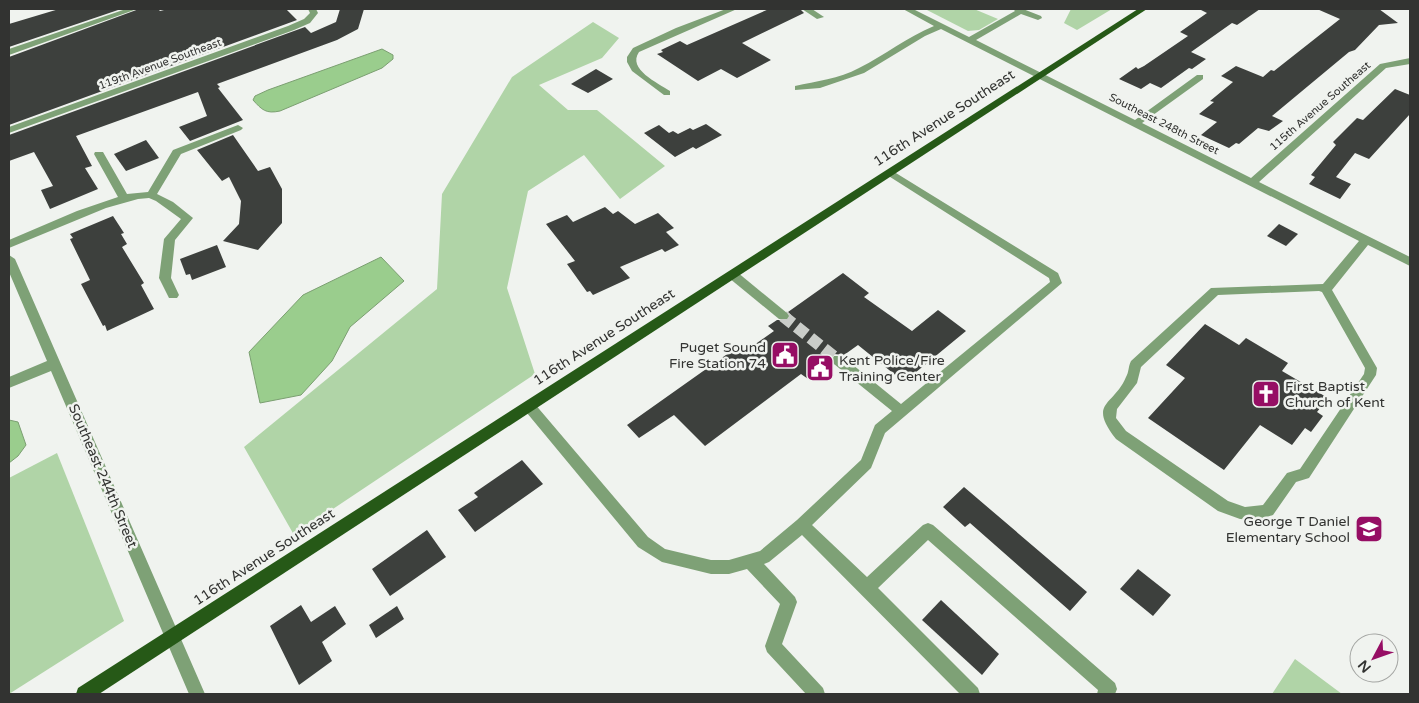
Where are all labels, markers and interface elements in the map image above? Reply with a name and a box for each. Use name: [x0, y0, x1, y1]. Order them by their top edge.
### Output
street label: 119th Avenue Southeast: [97, 36, 223, 92]
street label: 115th Avenue Southeast: [1267, 59, 1373, 153]
street label: 116th Avenue Southeast: [870, 66, 1018, 170]
street label: Southeast 248th Street: [1107, 91, 1221, 157]
street label: 116th Avenue Southeast: [530, 285, 678, 389]
place label: Puget Sound Fire Station 74: [669, 339, 766, 372]
public building icon: Puget Sound Fire Station 74: [770, 340, 800, 370]
place label: Kent Police/Fire Training Center: [839, 352, 945, 385]
public building icon: Kent Police/Fire Training Center: [805, 353, 835, 383]
place label: First Baptist Church of Kent: [1285, 378, 1386, 411]
church icon: First Baptist Church of Kent: [1251, 379, 1281, 409]
street label: Southeast 244th Street: [65, 401, 141, 551]
street label: 116th Avenue Southeast: [190, 505, 338, 609]
place label: George T Daniel Elementary School: [1226, 513, 1350, 546]
school or university icon: George T Daniel Elementary School: [1354, 514, 1384, 544]
north arrow: [1349, 633, 1399, 683]
text: N: [1354, 656, 1375, 676]

